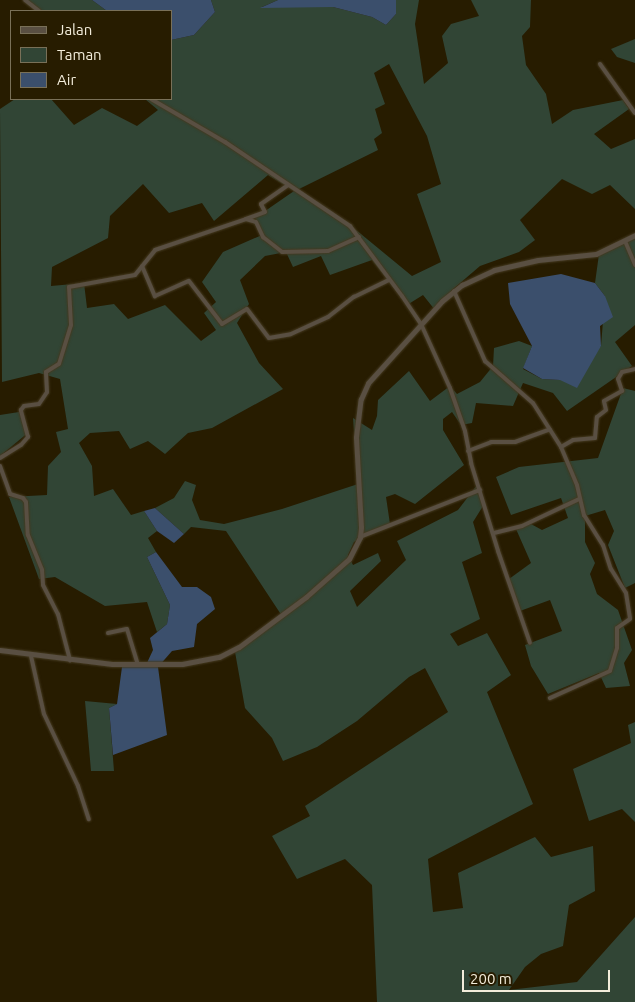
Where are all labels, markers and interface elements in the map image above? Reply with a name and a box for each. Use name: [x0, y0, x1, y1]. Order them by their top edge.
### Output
legend: [10, 10, 172, 100]
text: Jalan: [57, 21, 92, 38]
text: Taman: [57, 46, 102, 63]
text: Air: [57, 71, 76, 88]
scale bar: [465, 960, 612, 992]
text: 200 m: [470, 970, 512, 987]

